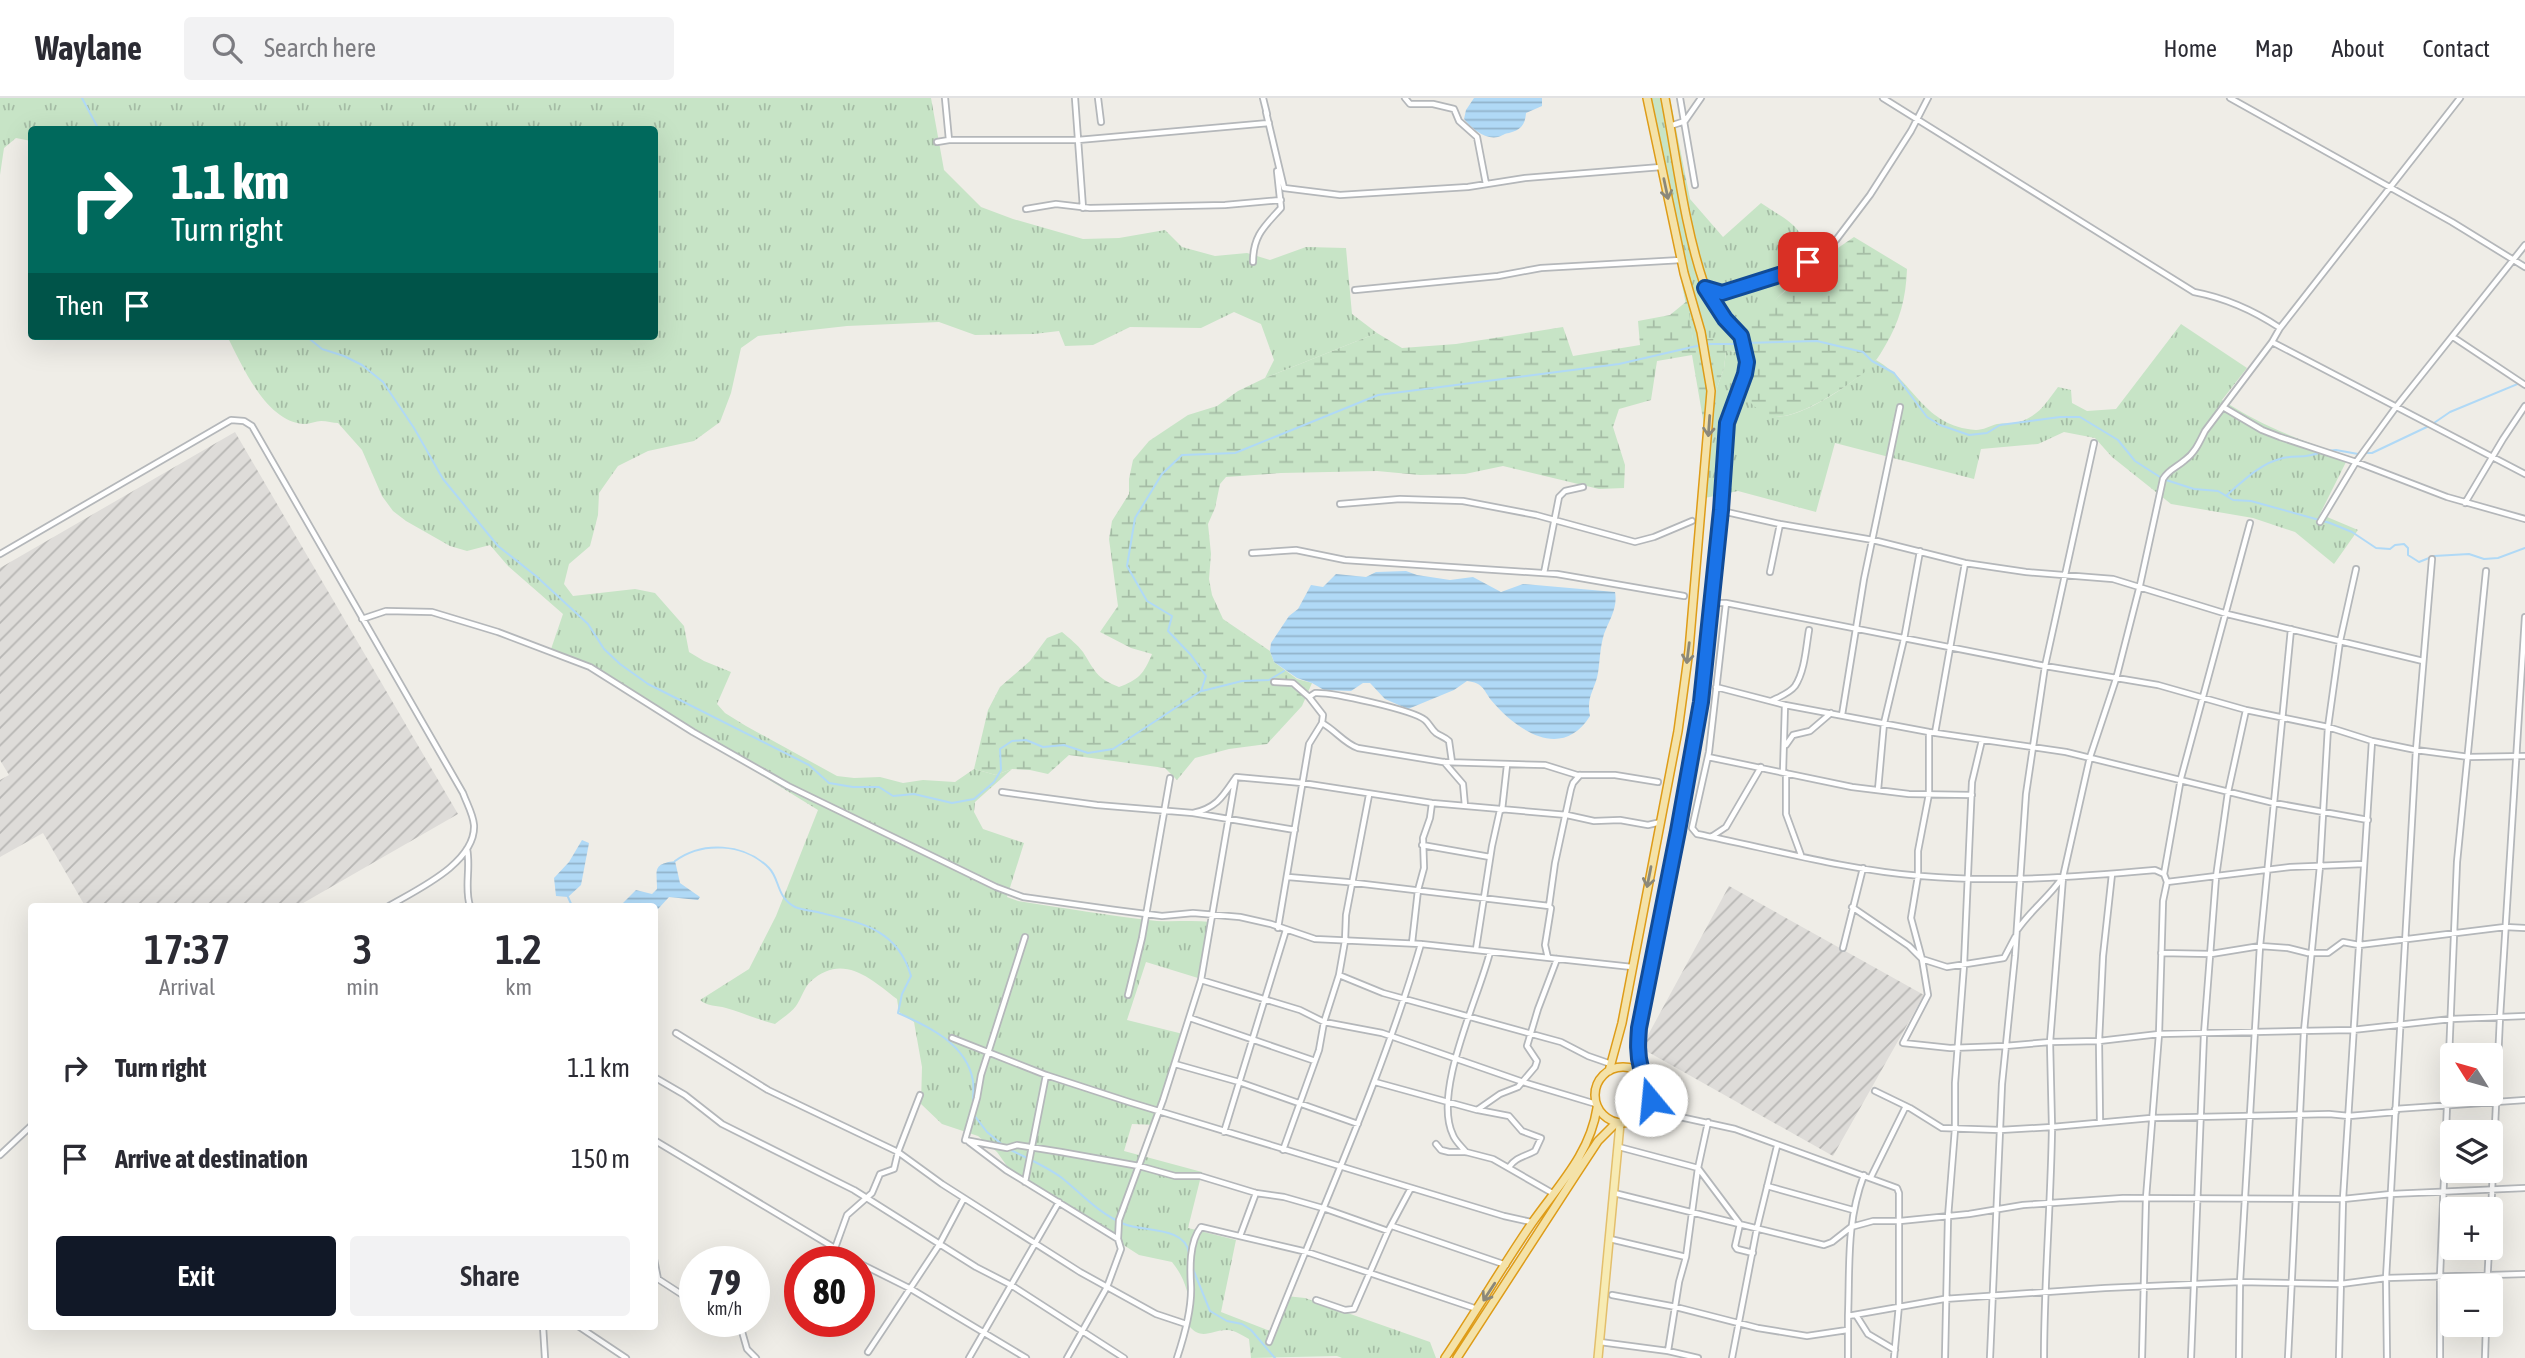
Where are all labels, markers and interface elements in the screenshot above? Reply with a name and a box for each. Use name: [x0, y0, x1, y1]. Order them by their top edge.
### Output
search box: [184, 17, 674, 80]
text: Waylane: [35, 29, 142, 67]
icon: search: [208, 29, 246, 67]
text: Search here: [264, 33, 376, 63]
text: Home: [2163, 35, 2217, 62]
text: Map: [2255, 35, 2293, 62]
text: About: [2331, 35, 2384, 62]
text: Contact: [2422, 35, 2490, 62]
text: 1.1 km: [171, 153, 289, 209]
icon: right: [56, 154, 147, 245]
one-way arrow: [1660, 177, 1674, 200]
text: Turn right: [171, 211, 284, 248]
pin: [1778, 232, 1838, 292]
icon: arrive: [1789, 243, 1827, 281]
icon: arrive: [118, 287, 156, 325]
text: Then: [56, 291, 104, 321]
one-way arrow: [1702, 415, 1715, 437]
one-way arrow: [1682, 641, 1695, 664]
one-way arrow: [1642, 865, 1656, 888]
text: 17:37: [144, 925, 230, 973]
text: 3: [353, 925, 373, 973]
text: 1.2: [495, 925, 542, 973]
text: Arrival: [159, 974, 215, 1000]
text: min: [346, 974, 379, 1000]
text: km: [505, 974, 532, 1000]
north arrow: [2440, 1043, 2502, 1106]
map controls: [2440, 1043, 2503, 1337]
icon: right: [56, 1049, 94, 1087]
text: Turn right: [115, 1053, 206, 1083]
text: 1.1 km: [567, 1053, 630, 1083]
position arrow: [1614, 1063, 1688, 1137]
button: layers: [2440, 1120, 2503, 1183]
icon: arrive: [56, 1140, 94, 1178]
text: Arrive at destination: [115, 1144, 308, 1174]
text: 150 m: [571, 1144, 630, 1174]
button: +: [2440, 1197, 2503, 1260]
button: Exit: [56, 1236, 336, 1316]
button: Share: [350, 1236, 630, 1316]
speed limit sign: 80: [784, 1246, 875, 1337]
text: 79: [708, 1262, 741, 1302]
button: −: [2440, 1274, 2503, 1337]
one-way arrow: [1482, 1282, 1496, 1301]
text: km/h: [707, 1298, 742, 1319]

